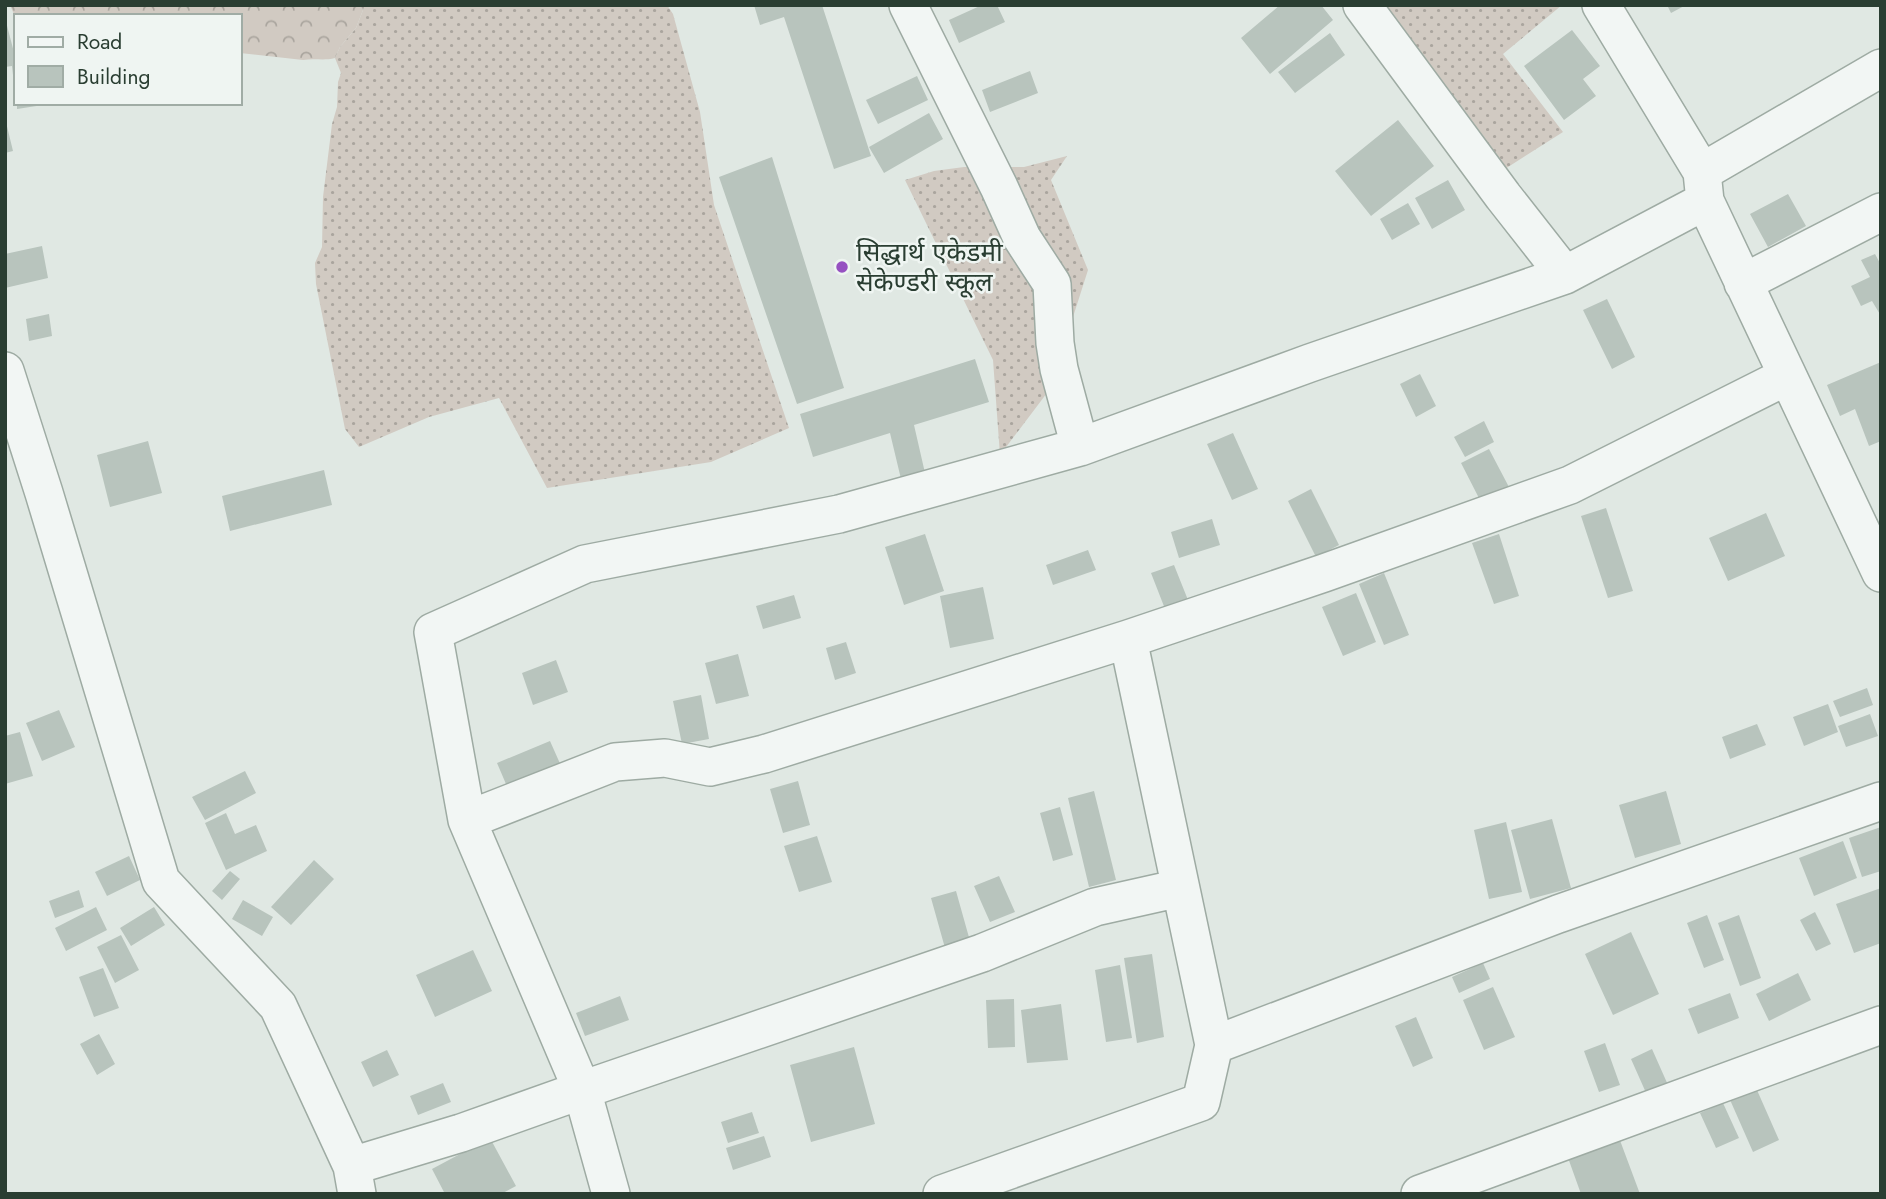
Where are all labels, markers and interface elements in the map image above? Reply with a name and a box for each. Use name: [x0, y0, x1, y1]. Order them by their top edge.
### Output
legend: [14, 14, 242, 105]
text: Road: [77, 27, 122, 57]
text: Building: [77, 62, 150, 92]
place label: सिद्धार्थ एकेडमी सेकेण्डरी स्कूल: [856, 233, 1004, 301]
marker: सिद्धार्थ एकेडमी सेकेण्डरी स्कूल: [834, 259, 850, 275]

